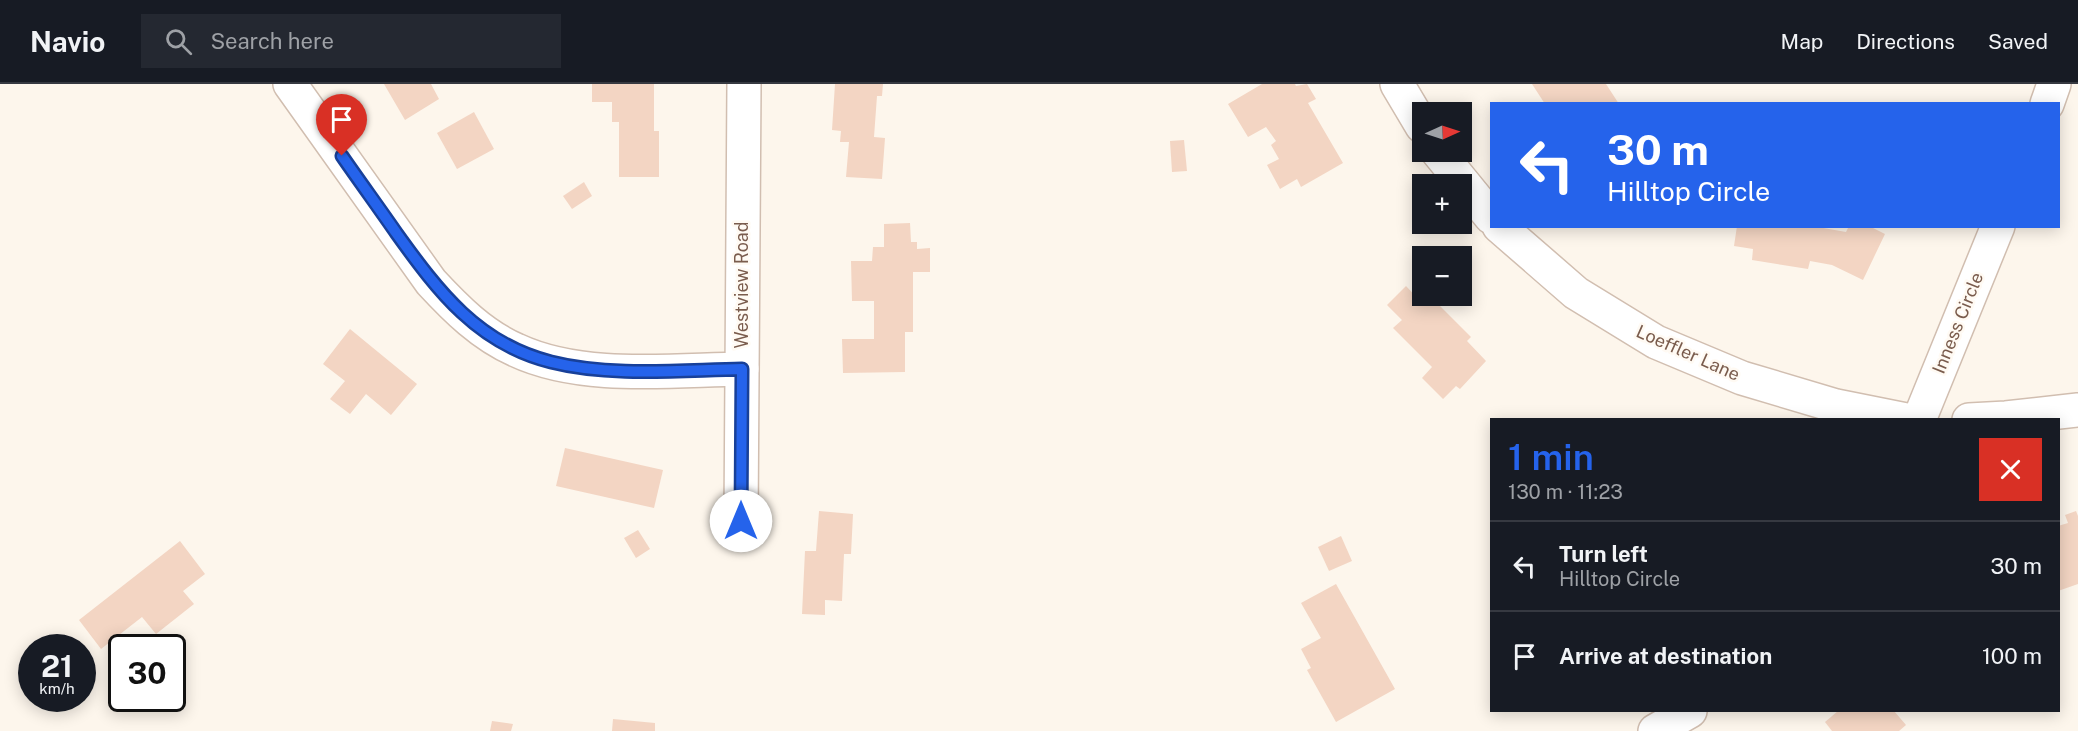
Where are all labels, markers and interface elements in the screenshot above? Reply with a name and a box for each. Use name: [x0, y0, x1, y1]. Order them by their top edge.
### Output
search box: [141, 14, 561, 68]
text: Navio: [30, 25, 105, 58]
icon: search: [162, 25, 195, 58]
text: Search here: [210, 28, 334, 54]
text: Map: [1781, 29, 1823, 54]
text: Directions: [1856, 29, 1955, 54]
text: Saved: [1988, 29, 2048, 54]
pin: [316, 94, 367, 156]
north arrow: [1412, 102, 1472, 162]
map controls: [1412, 102, 1472, 306]
icon: arrive: [325, 103, 358, 136]
text: 30 m: [1607, 125, 1709, 174]
icon: left: [1508, 126, 1586, 204]
button: +: [1412, 174, 1472, 234]
text: Hilltop Circle: [1607, 175, 1770, 207]
street label: Westview Road: [731, 222, 752, 348]
button: −: [1412, 246, 1472, 306]
street label: Inness Circle: [1928, 269, 1987, 376]
street label: Loeffler Lane: [1633, 320, 1743, 385]
text: 1 min: [1508, 436, 1594, 478]
button: close: [1979, 438, 2042, 501]
text: 130 m · 11:23: [1508, 480, 1623, 504]
position arrow: [709, 489, 773, 553]
text: Turn left: [1559, 541, 1648, 567]
icon: left: [1508, 550, 1541, 583]
text: 30 m: [1990, 553, 2042, 579]
text: Hilltop Circle: [1559, 567, 1680, 591]
speed limit sign: 30: [108, 634, 186, 712]
icon: arrive: [1508, 640, 1541, 673]
text: Arrive at destination: [1559, 643, 1772, 669]
text: 100 m: [1982, 643, 2042, 669]
text: 21: [41, 648, 73, 684]
text: km/h: [39, 680, 75, 697]

